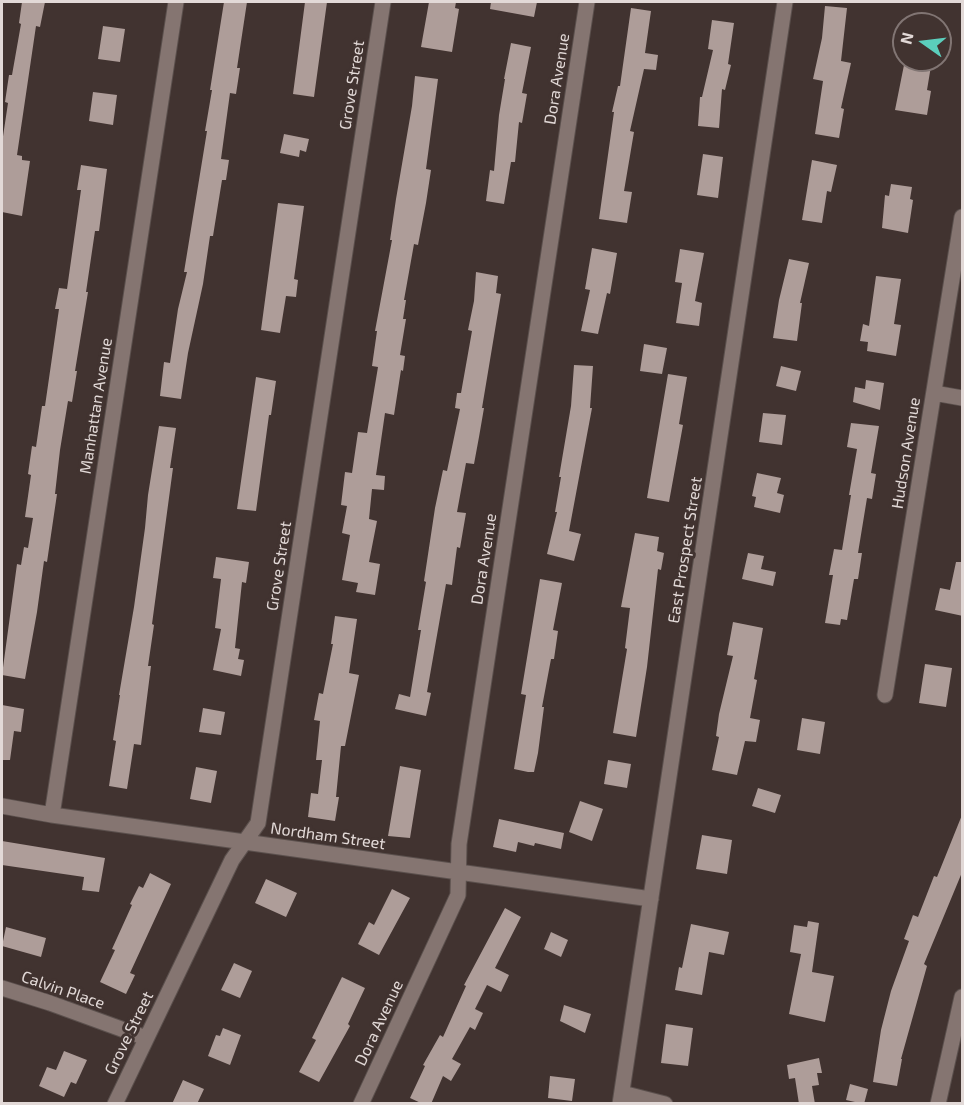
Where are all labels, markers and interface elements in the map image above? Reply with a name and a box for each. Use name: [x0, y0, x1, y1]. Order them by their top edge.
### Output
north arrow: [892, 12, 952, 72]
text: N: [895, 30, 917, 46]
street label: Dora Avenue: [540, 32, 574, 126]
street label: Grove Street: [335, 39, 369, 131]
street label: Manhattan Avenue: [76, 337, 116, 475]
street label: Hudson Avenue: [888, 396, 924, 510]
street label: East Prospect Street: [664, 475, 706, 625]
street label: Dora Avenue: [467, 512, 501, 606]
street label: Grove Street: [262, 520, 296, 612]
street label: Nordham Street: [269, 818, 387, 854]
street label: Calvin Place: [19, 967, 107, 1013]
street label: Dora Avenue: [351, 977, 407, 1069]
street label: Grove Street: [101, 988, 157, 1078]

